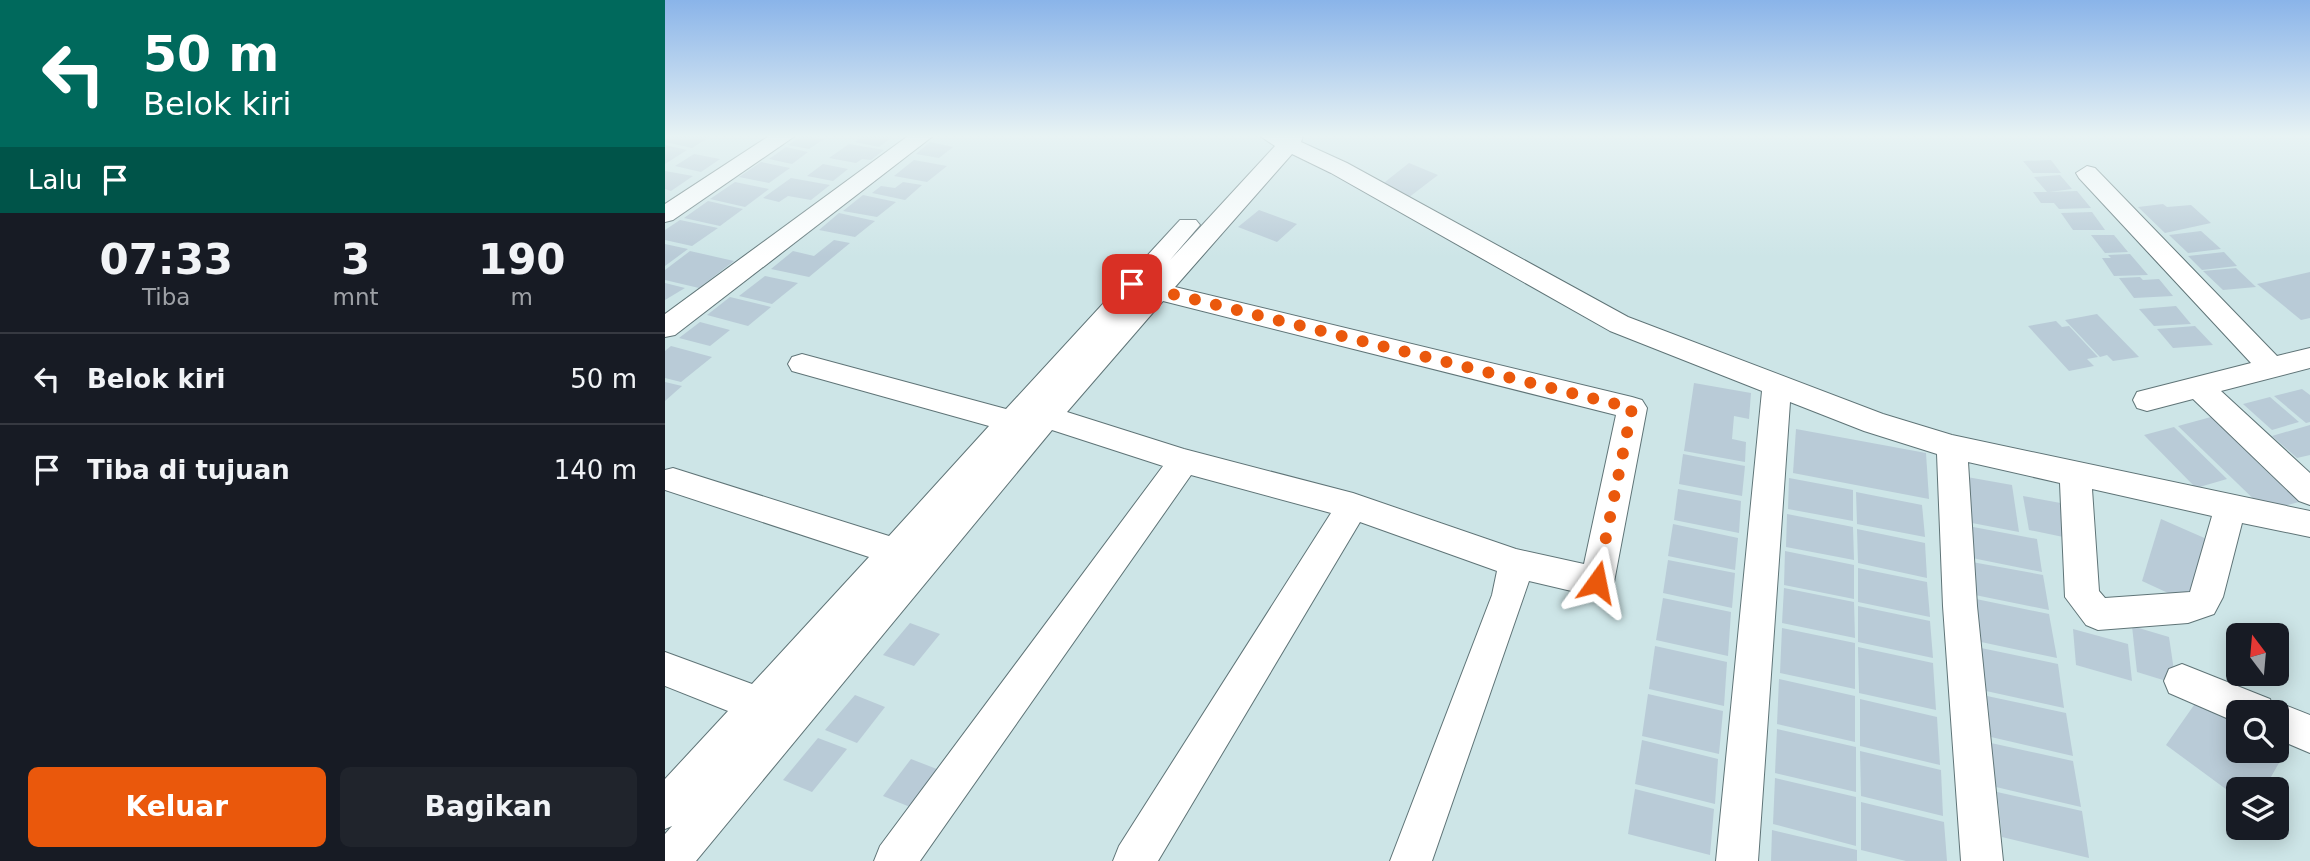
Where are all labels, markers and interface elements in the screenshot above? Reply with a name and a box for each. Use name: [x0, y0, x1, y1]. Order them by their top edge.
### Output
text: 50 m: [143, 26, 279, 83]
icon: left: [28, 28, 119, 119]
text: Belok kiri: [143, 85, 291, 123]
icon: arrive: [96, 161, 134, 199]
text: Lalu: [28, 165, 82, 195]
text: 07:33: [99, 235, 233, 284]
text: 3: [341, 235, 370, 284]
text: 190: [478, 235, 566, 284]
pin: [1102, 254, 1162, 314]
icon: arrive: [1113, 265, 1151, 303]
text: Tiba: [142, 284, 190, 310]
text: mnt: [333, 284, 379, 310]
text: m: [511, 284, 533, 310]
icon: left: [28, 360, 66, 398]
text: Belok kiri: [87, 364, 226, 394]
text: 50 m: [570, 364, 637, 394]
icon: arrive: [28, 451, 66, 489]
text: Tiba di tujuan: [87, 455, 290, 485]
text: 140 m: [554, 455, 637, 485]
position arrow: [1560, 545, 1634, 619]
north arrow: [2226, 623, 2289, 686]
map controls: [2226, 623, 2289, 840]
button: search: [2226, 700, 2289, 763]
button: Keluar: [28, 767, 326, 847]
button: Bagikan: [340, 767, 637, 847]
button: layers: [2226, 777, 2289, 840]

